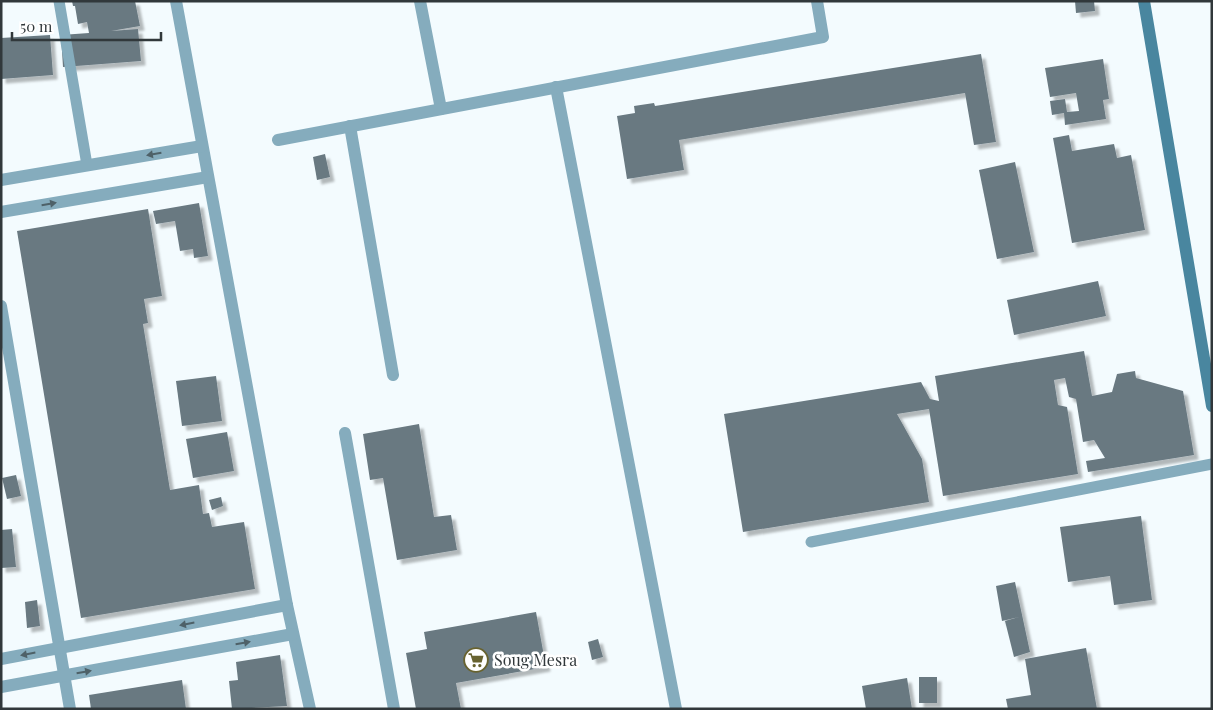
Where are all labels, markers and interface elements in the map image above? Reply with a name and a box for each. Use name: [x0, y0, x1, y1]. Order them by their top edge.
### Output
scale bar: [12, 10, 161, 42]
text: 50 m: [20, 16, 53, 36]
one-way arrow: [146, 150, 162, 158]
one-way arrow: [42, 199, 58, 207]
one-way arrow: [179, 620, 195, 628]
one-way arrow: [236, 638, 252, 646]
supermarket icon: Soug Mesra: [463, 647, 489, 673]
place label: Soug Mesra: [494, 649, 577, 670]
one-way arrow: [20, 650, 35, 658]
one-way arrow: [76, 667, 92, 675]

